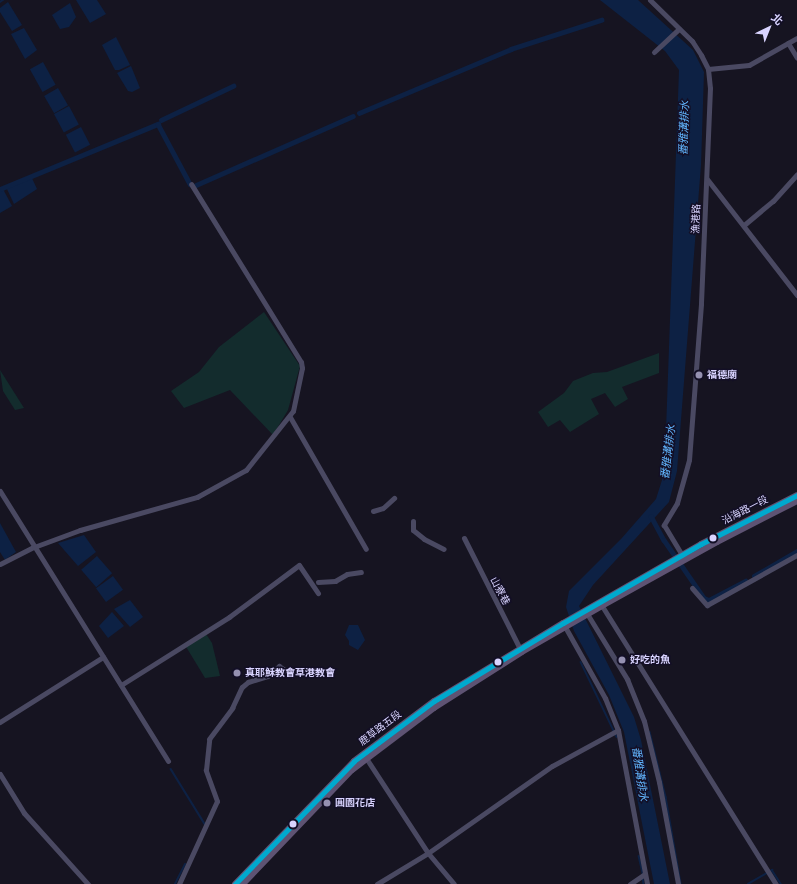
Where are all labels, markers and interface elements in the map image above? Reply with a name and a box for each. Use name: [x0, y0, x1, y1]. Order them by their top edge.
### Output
north arrow: [749, 8, 789, 48]
text: 北: [769, 11, 785, 27]
water label: 番雅溝排水: [676, 100, 692, 156]
street label: 漁港路: [689, 204, 703, 234]
place label: 福德廟: [707, 369, 737, 381]
marker: 福德廟: [694, 370, 704, 380]
water label: 番雅溝排水: [658, 424, 678, 480]
street label: 沿海路一段: [720, 493, 770, 527]
unlabelled marker: [708, 533, 718, 543]
street label: 山寮巷: [488, 575, 512, 607]
place label: 好吃的魚: [630, 654, 670, 666]
marker: 好吃的魚: [617, 655, 627, 665]
unlabelled marker: [493, 657, 503, 667]
place label: 真耶穌教會草港教會: [245, 667, 335, 679]
marker: 真耶穌教會草港教會: [232, 668, 242, 678]
street label: 鹿草路五段: [356, 708, 404, 748]
water label: 番雅溝排水: [630, 746, 650, 802]
place label: 圓園花店: [335, 797, 375, 809]
marker: 圓園花店: [322, 798, 332, 808]
unlabelled marker: [288, 819, 298, 829]

